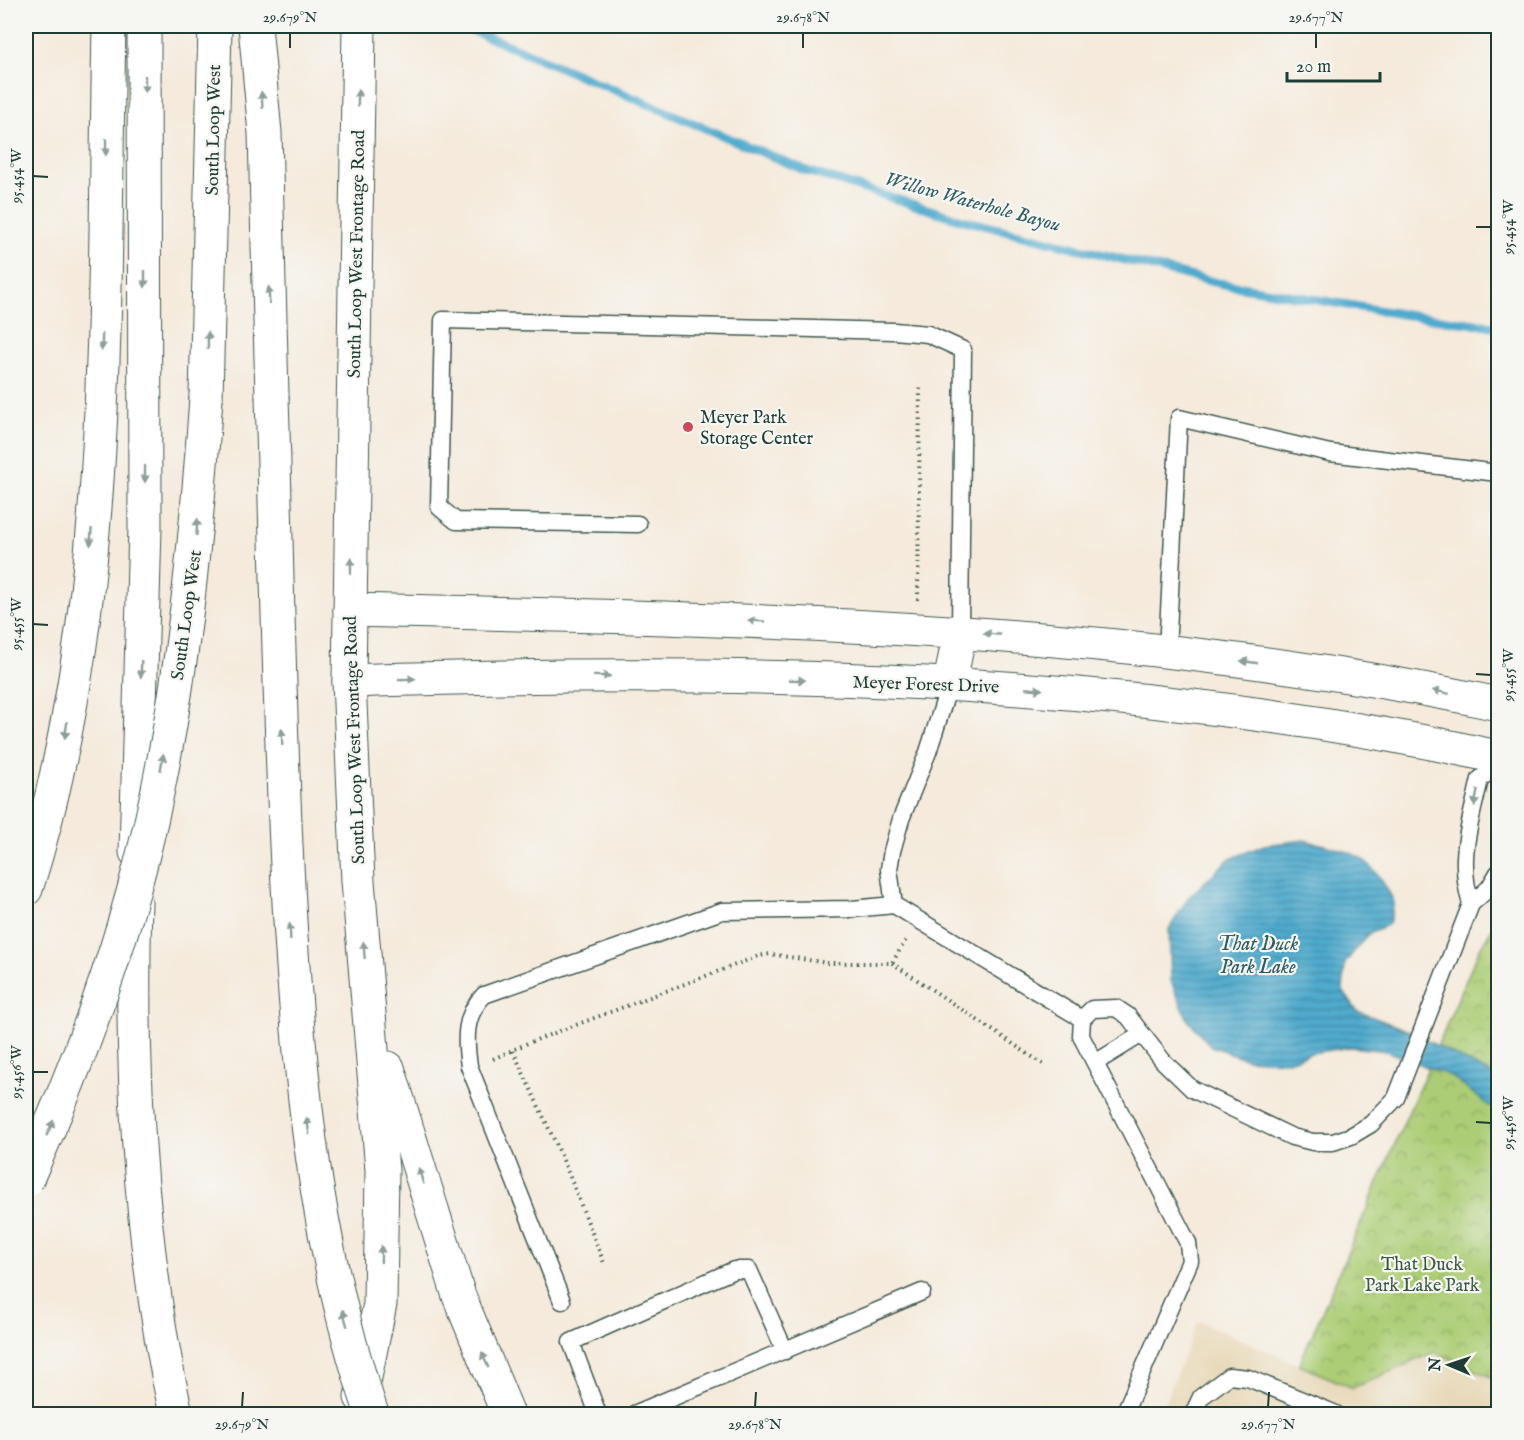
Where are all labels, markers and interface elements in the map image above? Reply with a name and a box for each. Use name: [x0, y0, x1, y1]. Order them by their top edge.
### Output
text: 29.679°N: [263, 8, 317, 27]
text: 29.678°N: [776, 8, 830, 27]
text: 29.677°N: [1289, 8, 1343, 27]
scale bar: [1287, 45, 1380, 83]
text: 20 m: [1296, 56, 1331, 79]
street label: South Loop West: [202, 64, 227, 196]
one-way arrow: [140, 74, 150, 93]
one-way arrow: [353, 89, 363, 108]
one-way arrow: [257, 91, 267, 110]
street label: South Loop West Frontage Road: [344, 129, 371, 378]
one-way arrow: [102, 137, 111, 156]
text: 95.454°W: [7, 148, 26, 204]
water label: Willow Waterhole Bayou: [882, 167, 1063, 238]
text: 95.454°W: [1499, 199, 1518, 255]
one-way arrow: [140, 269, 150, 288]
one-way arrow: [264, 286, 274, 305]
one-way arrow: [203, 330, 212, 349]
one-way arrow: [97, 332, 107, 351]
place label: Meyer Park Storage Center: [700, 407, 813, 451]
marker: Meyer Park Storage Center: [681, 420, 695, 434]
one-way arrow: [140, 464, 150, 483]
one-way arrow: [192, 518, 202, 537]
one-way arrow: [86, 527, 96, 546]
street label: South Loop West: [167, 549, 208, 682]
one-way arrow: [346, 557, 356, 576]
text: 95.455°W: [7, 597, 26, 651]
street label: South Loop West Frontage Road: [340, 615, 371, 865]
one-way arrow: [746, 617, 765, 626]
one-way arrow: [983, 629, 1002, 639]
text: 95.455°W: [1499, 648, 1518, 702]
one-way arrow: [1239, 658, 1258, 667]
one-way arrow: [136, 659, 146, 678]
one-way arrow: [593, 671, 612, 681]
street label: Meyer Forest Drive: [852, 671, 1000, 700]
one-way arrow: [398, 675, 417, 684]
one-way arrow: [788, 675, 807, 684]
one-way arrow: [1024, 684, 1043, 694]
one-way arrow: [1432, 687, 1451, 696]
one-way arrow: [61, 720, 70, 739]
one-way arrow: [277, 728, 287, 747]
one-way arrow: [158, 752, 167, 771]
one-way arrow: [1470, 789, 1480, 808]
one-way arrow: [286, 923, 295, 942]
water label: That Duck Park Lake: [1218, 932, 1298, 980]
one-way arrow: [359, 940, 369, 959]
text: 95.456°W: [7, 1045, 26, 1100]
text: 95.456°W: [1499, 1096, 1518, 1151]
one-way arrow: [304, 1117, 313, 1136]
one-way arrow: [45, 1119, 54, 1136]
one-way arrow: [416, 1167, 426, 1185]
one-way arrow: [376, 1244, 386, 1263]
park label: That Duck Park Lake Park: [1365, 1254, 1480, 1298]
one-way arrow: [340, 1308, 349, 1326]
north arrow: [1419, 1335, 1479, 1395]
one-way arrow: [480, 1351, 490, 1369]
text: N: [1426, 1357, 1446, 1373]
text: 29.679°N: [215, 1415, 269, 1434]
text: 29.678°N: [728, 1415, 782, 1434]
text: 29.677°N: [1241, 1415, 1295, 1434]

